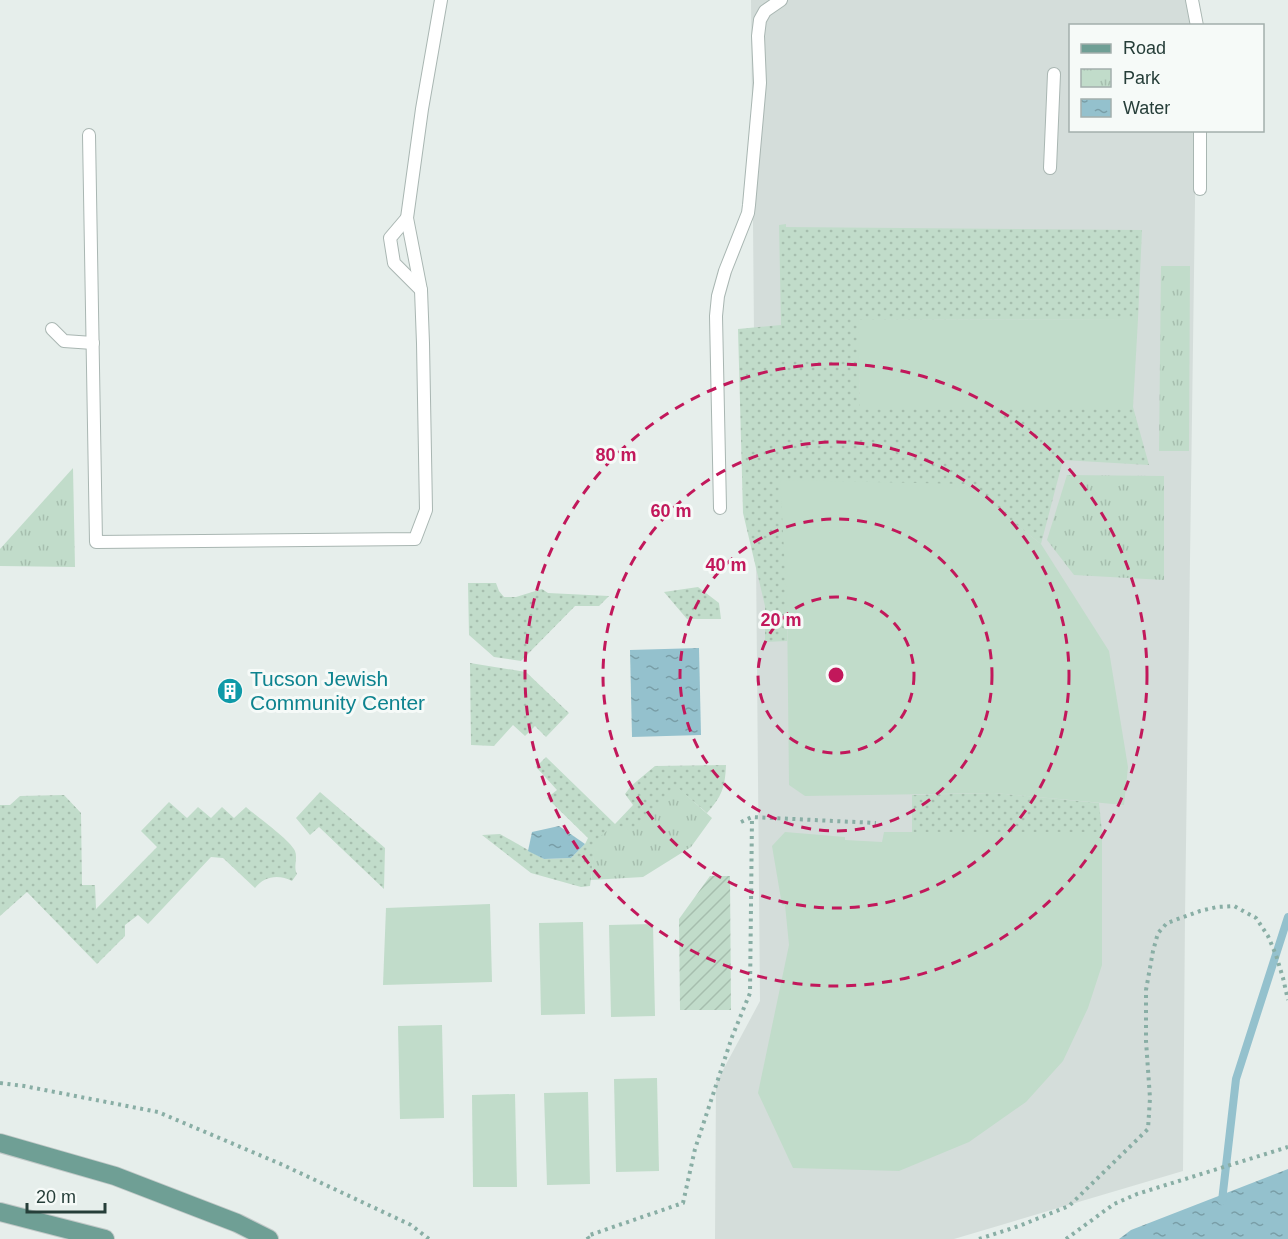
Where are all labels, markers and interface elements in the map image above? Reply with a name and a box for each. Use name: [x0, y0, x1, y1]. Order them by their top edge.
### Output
legend: [1069, 24, 1264, 132]
text: Road: [1123, 38, 1166, 58]
text: Park: [1123, 68, 1161, 88]
text: Water: [1123, 98, 1170, 118]
text: 80 m: [595, 445, 637, 465]
text: 60 m: [650, 501, 692, 521]
text: 40 m: [705, 555, 747, 575]
text: 20 m: [760, 610, 802, 630]
centre of rings: [826, 665, 846, 685]
place label: Tucson Jewish Community Center: [250, 667, 425, 714]
building icon: Tucson Jewish Community Center: [215, 676, 245, 706]
scale bar: [27, 1176, 105, 1214]
text: 20 m: [36, 1187, 76, 1207]

